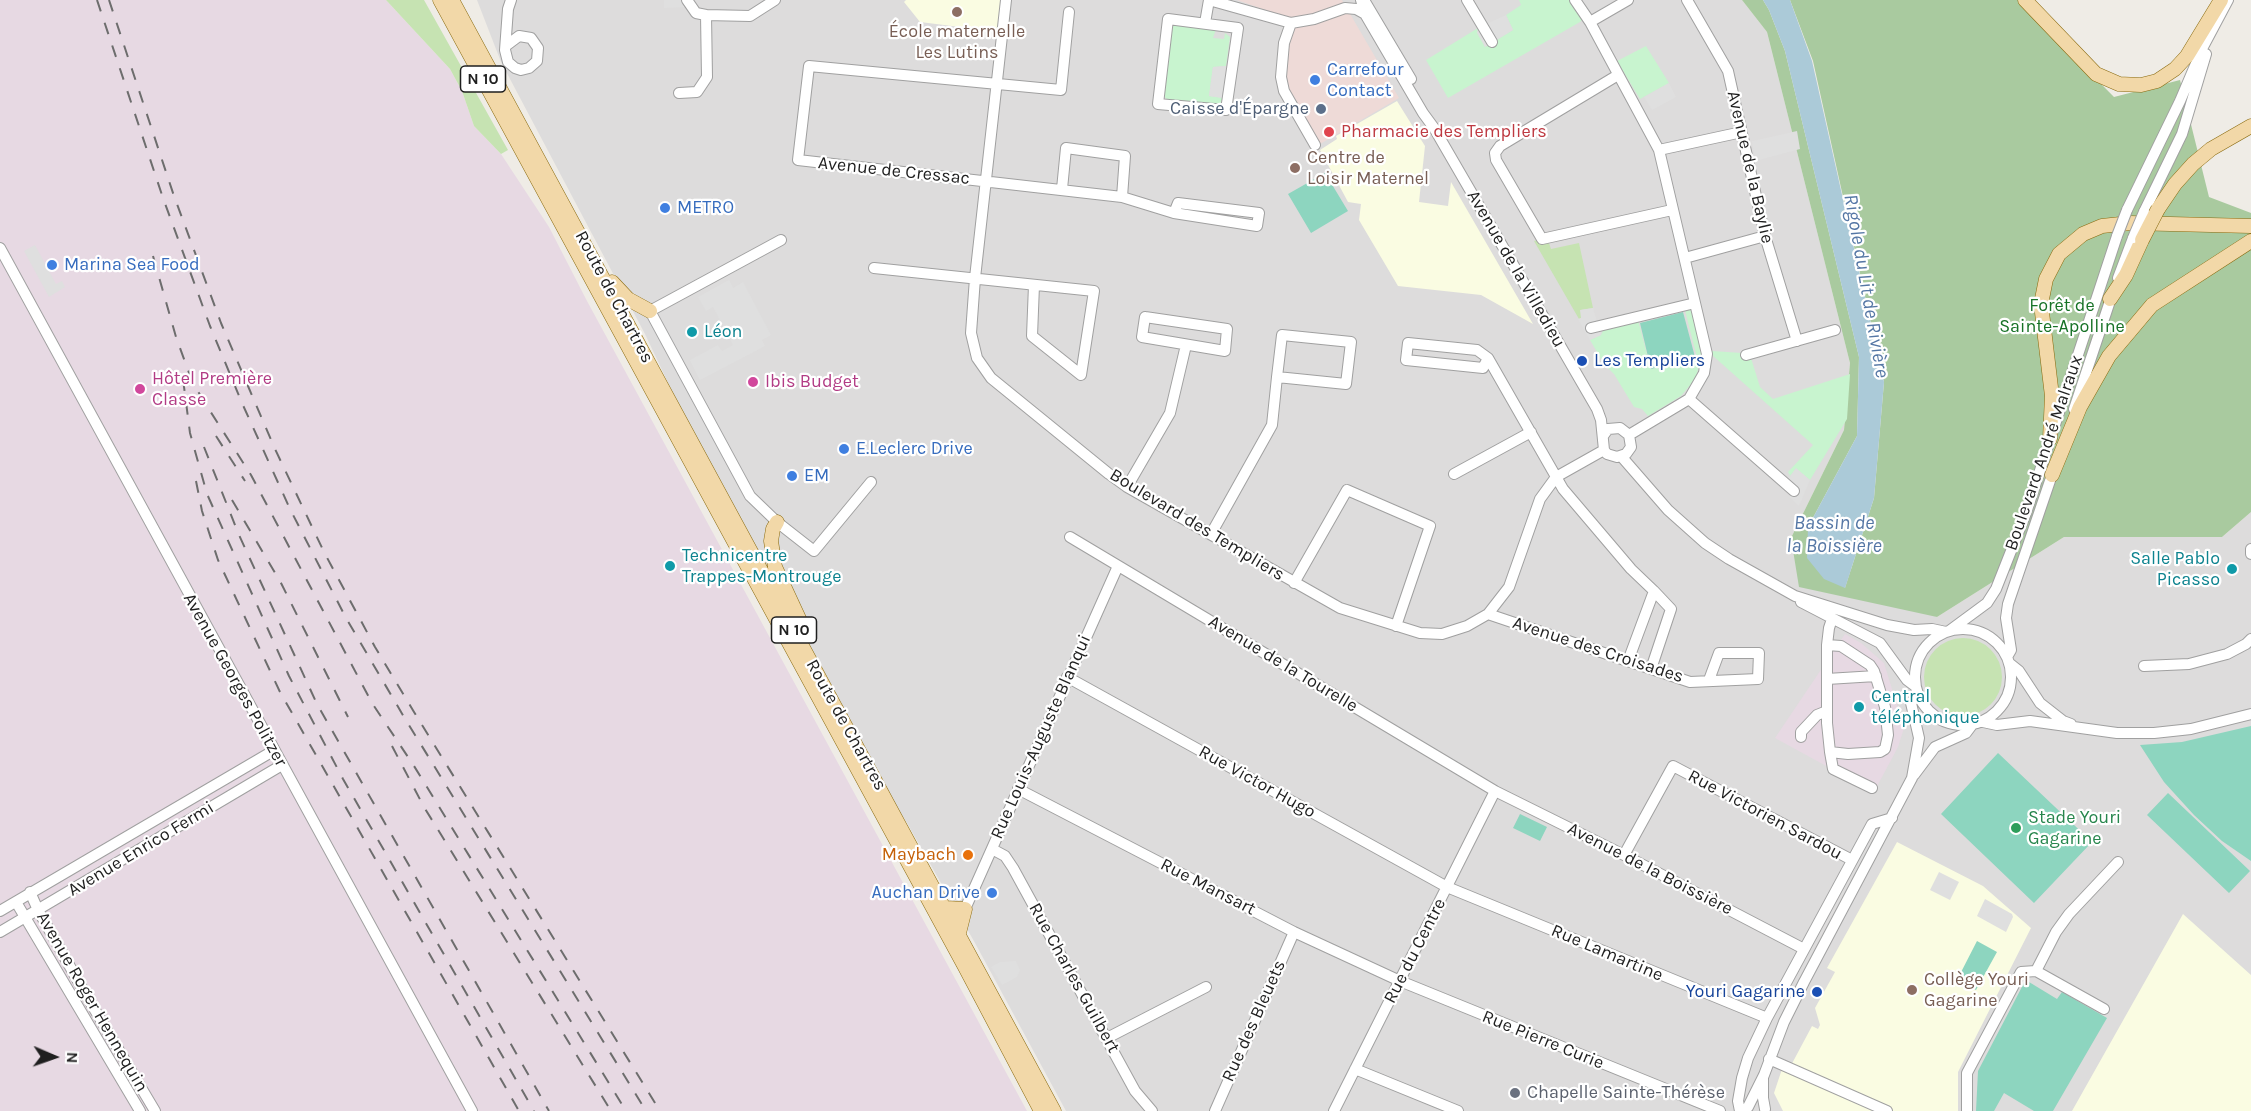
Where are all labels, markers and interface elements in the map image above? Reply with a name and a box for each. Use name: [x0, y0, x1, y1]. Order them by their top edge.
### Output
marker: École maternelle Les Lutins: [950, 5, 964, 19]
place label: École maternelle Les Lutins: [889, 21, 1025, 63]
place label: Carrefour Contact: [1327, 59, 1404, 101]
road number: N 10: [460, 66, 506, 92]
marker: Carrefour Contact: [1308, 73, 1322, 87]
street label: Avenue de la Baylie: [1722, 89, 1778, 245]
place label: Caisse d'Épargne: [1170, 98, 1309, 120]
marker: Caisse d'Épargne: [1314, 102, 1328, 116]
place label: Pharmacie des Templiers: [1341, 121, 1547, 143]
marker: Pharmacie des Templiers: [1322, 125, 1336, 139]
place label: Centre de Loisir Maternel: [1307, 147, 1429, 190]
street label: Avenue de Cressac: [817, 152, 971, 190]
marker: Centre de Loisir Maternel: [1288, 161, 1302, 175]
street label: Avenue de la Villedieu: [1462, 187, 1570, 351]
water label: Rigole du Lit de Rivière: [1838, 192, 1894, 380]
place label: METRO: [677, 197, 734, 219]
marker: METRO: [658, 201, 672, 215]
street label: Route de Chartres: [570, 227, 658, 367]
place label: Marina Sea Food: [64, 254, 200, 276]
marker: Marina Sea Food: [45, 258, 59, 272]
park label: Forêt de Sainte-Apolline: [1999, 295, 2125, 338]
place label: Léon: [704, 321, 742, 343]
marker: Léon: [685, 325, 699, 339]
place label: Les Templiers: [1594, 350, 1705, 372]
street label: Boulevard André Malraux: [2000, 352, 2088, 554]
marker: Les Templiers: [1575, 354, 1589, 368]
place label: Hôtel Première Classe: [152, 368, 272, 410]
place label: Ibis Budget: [765, 371, 859, 393]
marker: Ibis Budget: [746, 375, 760, 389]
marker: Hôtel Première Classe: [133, 382, 147, 396]
place label: E.Leclerc Drive: [856, 438, 973, 460]
marker: E.Leclerc Drive: [837, 442, 851, 456]
street label: Boulevard des Templiers: [1106, 464, 1288, 586]
place label: EM: [804, 465, 829, 487]
marker: EM: [785, 469, 799, 483]
water label: Bassin de la Boissière: [1786, 511, 1882, 558]
place label: Technicentre Trappes-Montrouge: [682, 545, 841, 588]
place label: Salle Pablo Picasso: [2130, 548, 2220, 590]
marker: Technicentre Trappes-Montrouge: [663, 559, 677, 573]
marker: Salle Pablo Picasso: [2225, 562, 2239, 576]
street label: Avenue Georges Politzer: [178, 590, 292, 770]
street label: Avenue de la Tourelle: [1204, 611, 1362, 717]
street label: Avenue des Croisades: [1510, 612, 1686, 688]
road number: N 10: [772, 617, 816, 643]
street label: Rue Louis-Auguste Blanqui: [986, 631, 1096, 843]
street label: Route de Chartres: [801, 656, 891, 794]
place label: Central téléphonique: [1871, 686, 1979, 728]
marker: Central téléphonique: [1852, 700, 1866, 714]
street label: Rue Victor Hugo: [1195, 741, 1319, 823]
street label: Rue Victorien Sardou: [1684, 765, 1846, 865]
street label: Avenue Enrico Fermi: [64, 797, 218, 901]
place label: Stade Youri Gagarine: [2028, 807, 2121, 850]
street label: Avenue de la Boissière: [1564, 818, 1736, 920]
marker: Stade Youri Gagarine: [2009, 821, 2023, 835]
place label: Maybach: [882, 844, 956, 866]
marker: Maybach: [961, 848, 975, 862]
street label: Rue Mansart: [1157, 854, 1259, 920]
place label: Auchan Drive: [872, 882, 980, 904]
marker: Auchan Drive: [985, 886, 999, 900]
street label: Rue du Centre: [1379, 895, 1451, 1007]
street label: Rue Charles Guilbert: [1024, 899, 1124, 1057]
street label: Avenue Roger Hennequin: [32, 908, 152, 1096]
street label: Rue Lamartine: [1548, 920, 1666, 986]
street label: Rue des Bleuets: [1218, 957, 1290, 1085]
place label: Collège Youri Gagarine: [1924, 969, 2029, 1012]
place label: Youri Gagarine: [1686, 981, 1805, 1003]
marker: Collège Youri Gagarine: [1905, 983, 1919, 997]
marker: Youri Gagarine: [1810, 985, 1824, 999]
street label: Rue Pierre Curie: [1479, 1006, 1607, 1074]
north arrow: [24, 1027, 84, 1087]
text: N: [63, 1052, 82, 1064]
place label: Chapelle Sainte-Thérèse: [1527, 1082, 1725, 1104]
marker: Chapelle Sainte-Thérèse: [1508, 1086, 1522, 1100]

